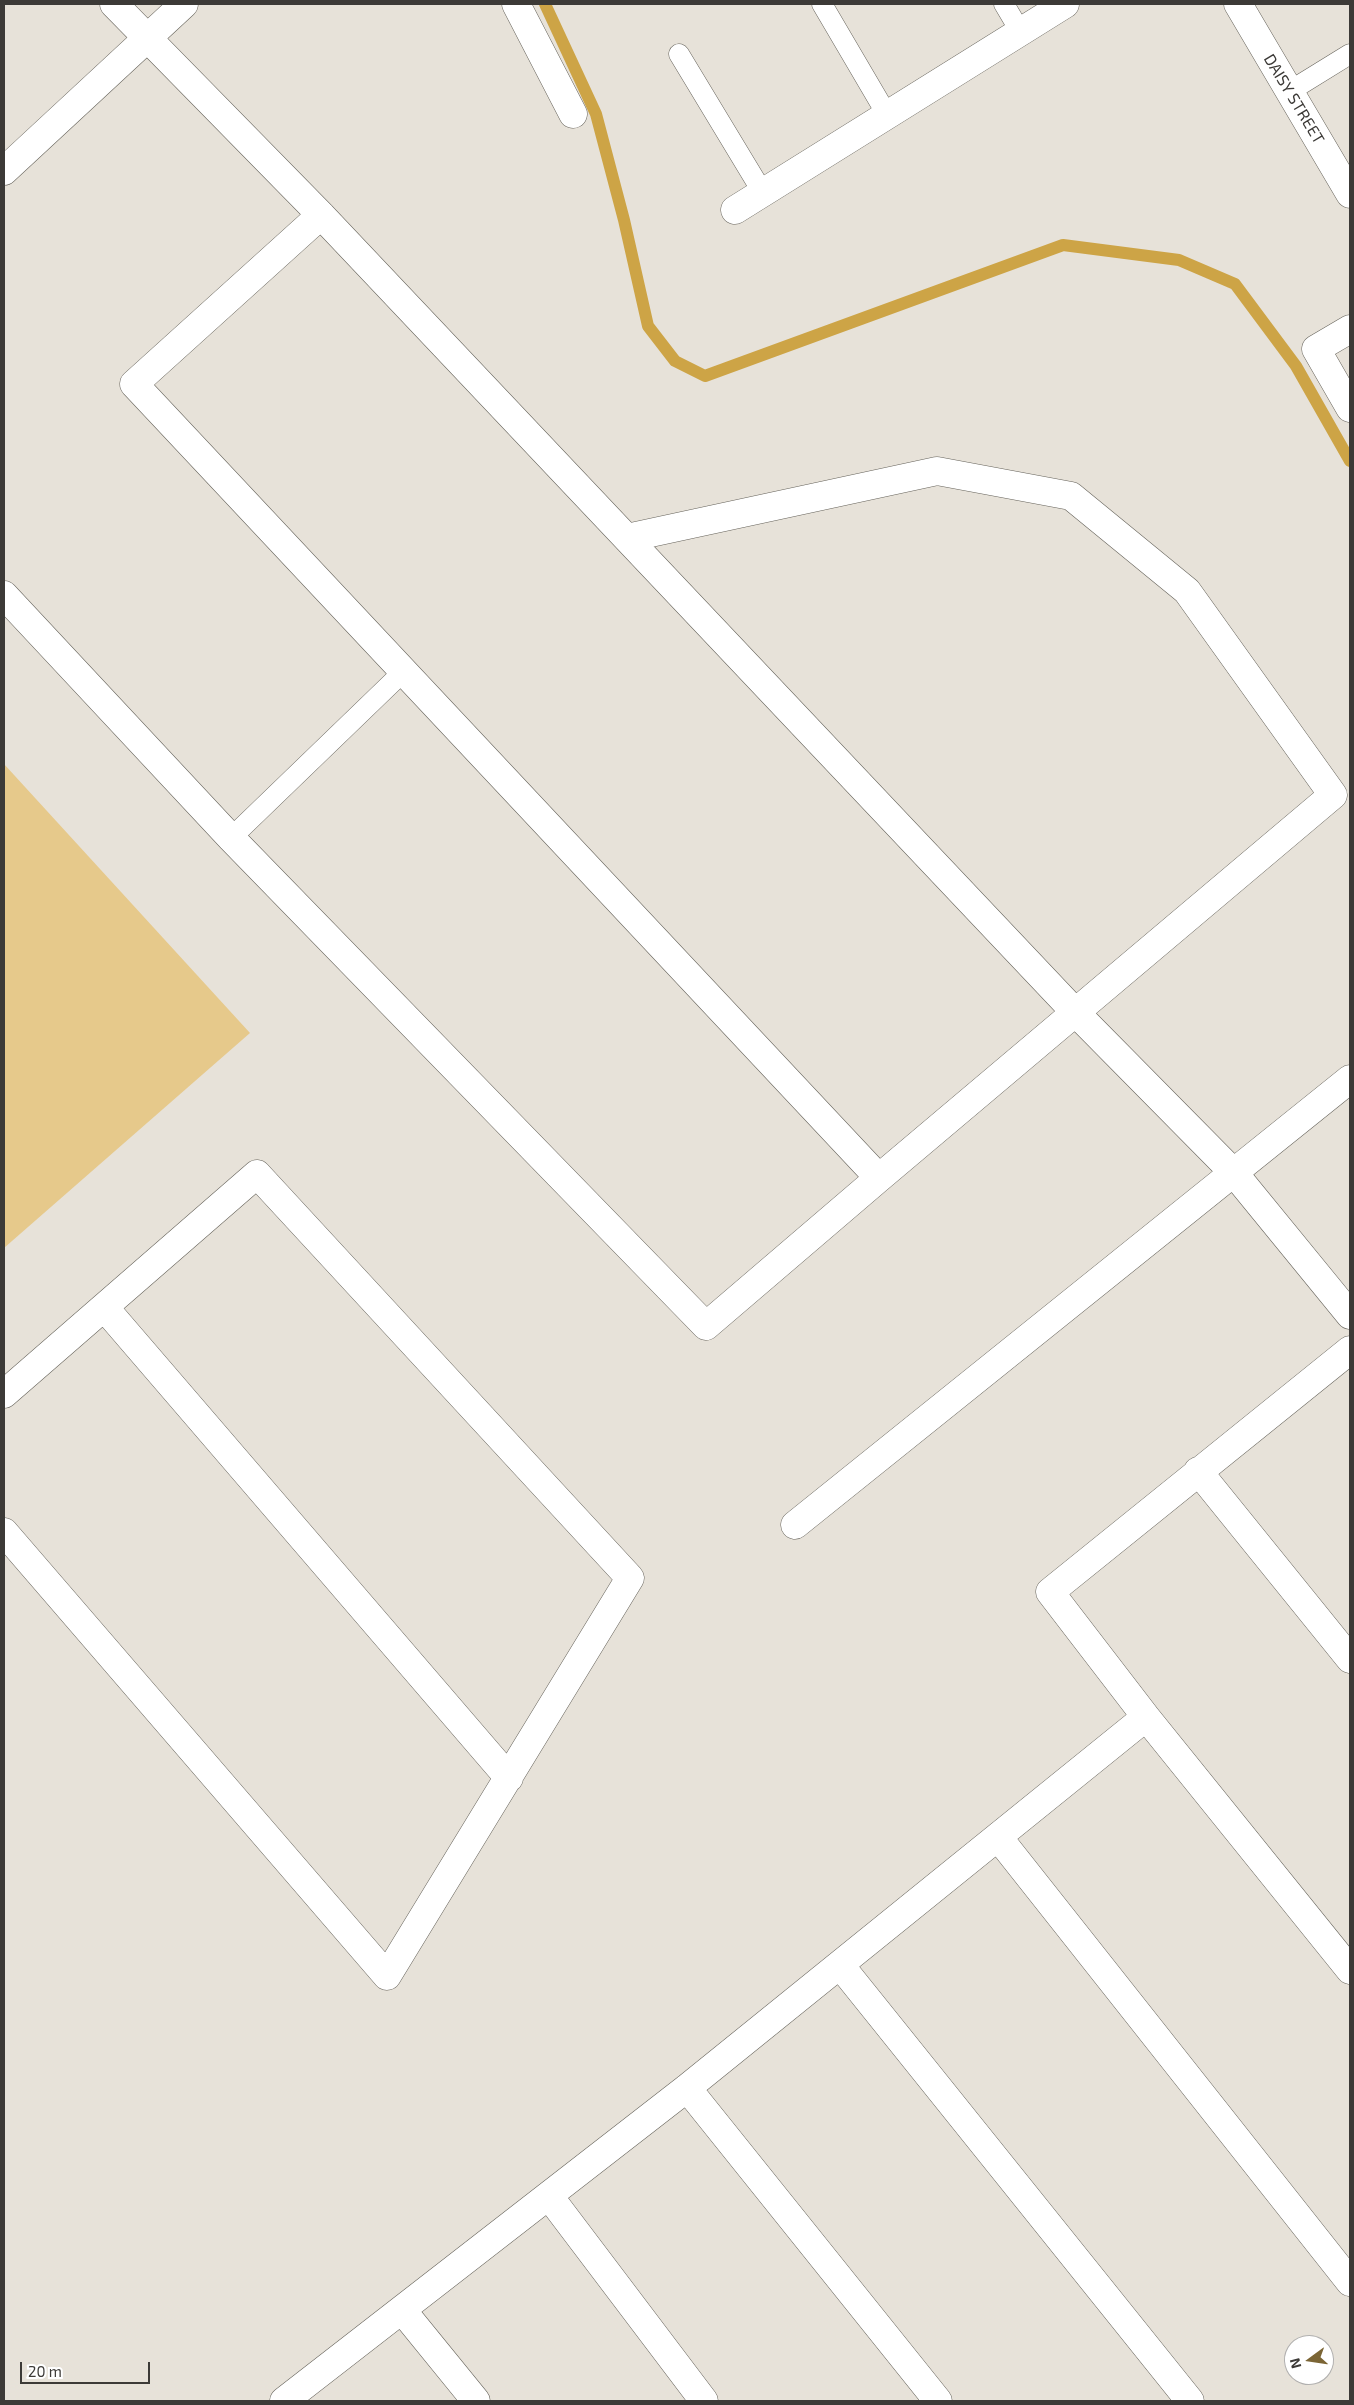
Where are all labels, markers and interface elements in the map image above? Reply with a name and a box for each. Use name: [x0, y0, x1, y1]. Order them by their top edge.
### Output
street label: DAISY STREET: [1260, 50, 1328, 148]
north arrow: [1284, 2335, 1334, 2385]
scale bar: [22, 2352, 152, 2384]
text: N: [1285, 2357, 1304, 2370]
text: 20 m: [28, 2362, 62, 2380]

